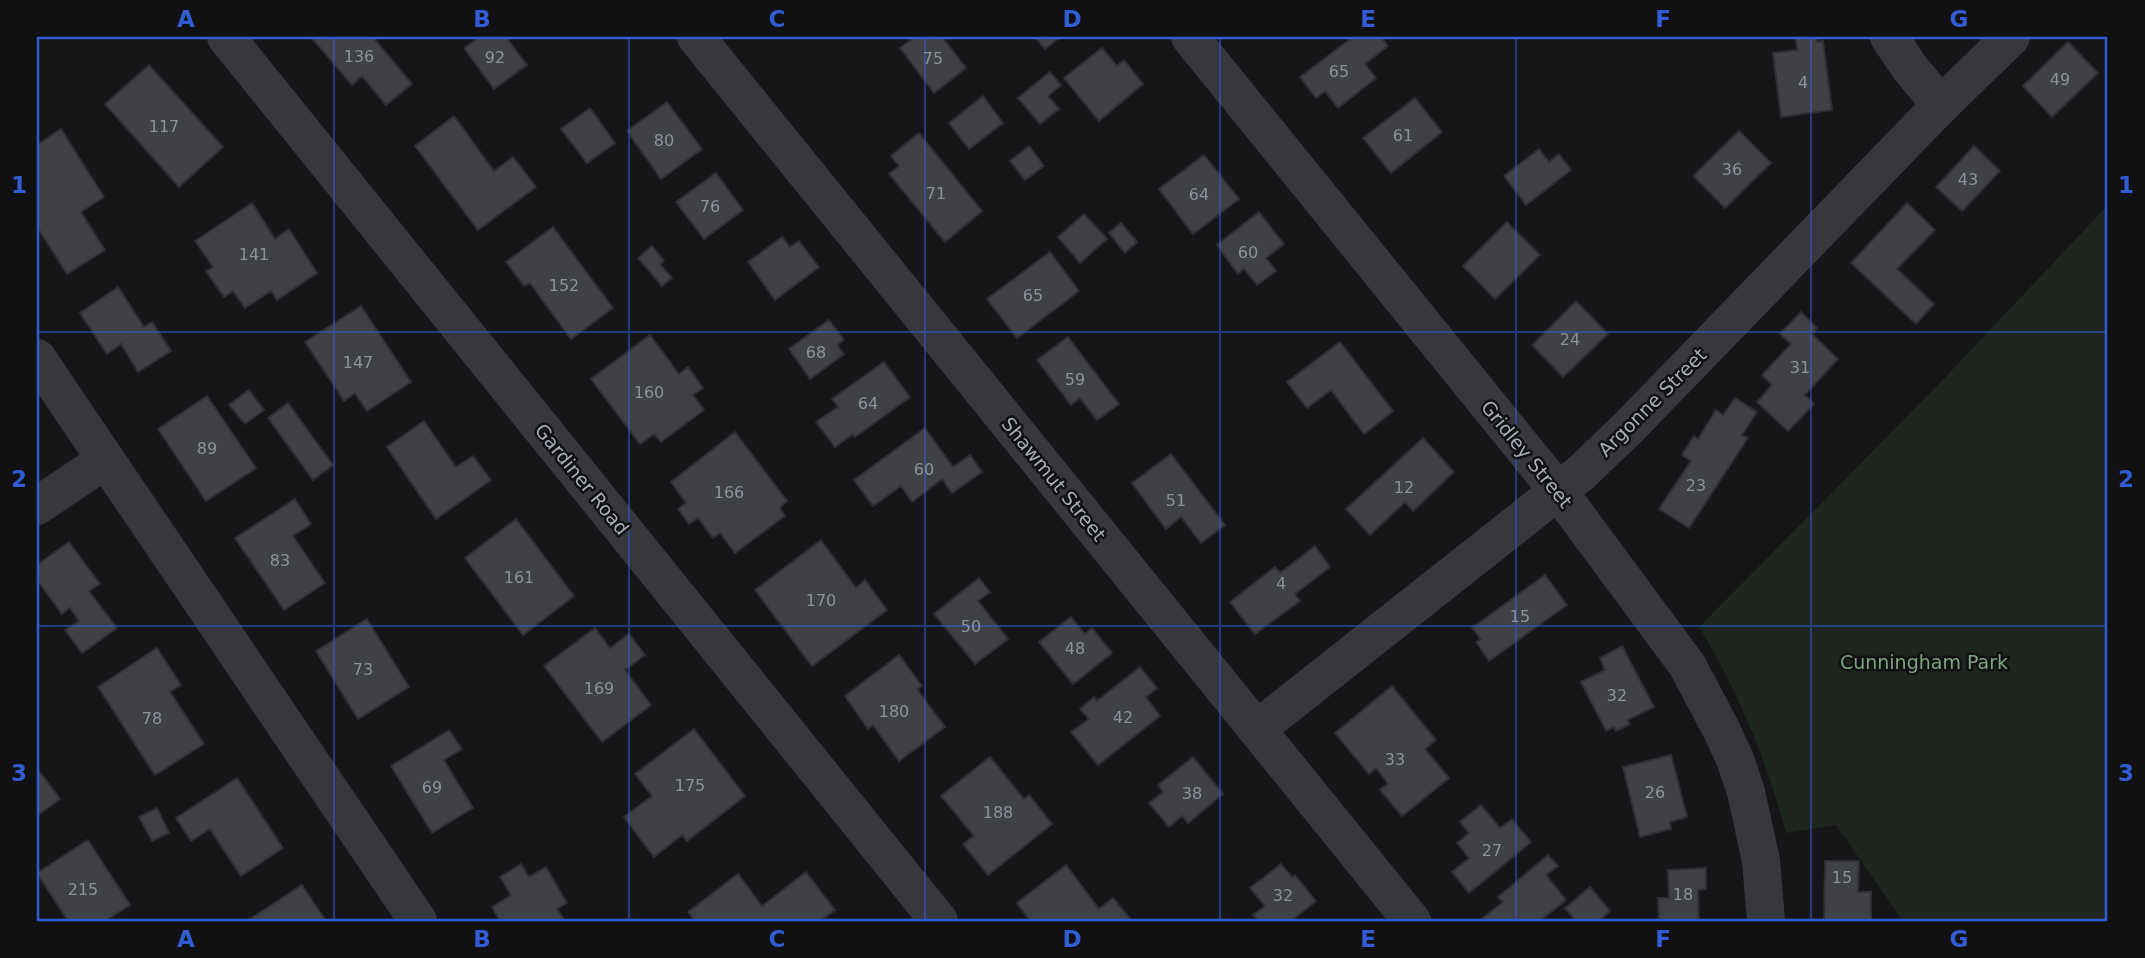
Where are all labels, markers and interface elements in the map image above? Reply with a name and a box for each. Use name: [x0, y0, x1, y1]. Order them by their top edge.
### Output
text: A: [177, 6, 195, 32]
text: B: [473, 6, 491, 32]
text: C: [769, 6, 785, 32]
text: D: [1062, 6, 1082, 32]
text: E: [1360, 6, 1376, 32]
text: F: [1655, 6, 1671, 32]
text: G: [1950, 6, 1968, 32]
house number: 136: [344, 47, 374, 66]
house number: 92: [485, 48, 505, 67]
house number: 75: [923, 49, 943, 68]
house number: 65: [1329, 62, 1349, 81]
house number: 49: [2050, 70, 2070, 89]
house number: 4: [1798, 73, 1808, 92]
house number: 117: [149, 117, 179, 136]
house number: 61: [1393, 126, 1413, 145]
house number: 80: [654, 131, 674, 150]
house number: 36: [1722, 160, 1742, 179]
house number: 43: [1958, 170, 1978, 189]
text: 1: [11, 172, 27, 198]
text: 1: [2118, 172, 2134, 198]
house number: 71: [926, 184, 946, 203]
house number: 64: [1189, 185, 1209, 204]
house number: 76: [700, 197, 720, 216]
house number: 60: [1238, 243, 1258, 262]
house number: 141: [239, 245, 269, 264]
house number: 152: [549, 276, 579, 295]
house number: 65: [1023, 286, 1043, 305]
house number: 24: [1560, 330, 1580, 349]
house number: 68: [806, 343, 826, 362]
street label: Argonne Street: [1593, 343, 1711, 461]
house number: 147: [343, 353, 373, 372]
house number: 31: [1790, 358, 1810, 377]
house number: 59: [1065, 370, 1085, 389]
house number: 160: [634, 383, 664, 402]
house number: 64: [858, 394, 878, 413]
street label: Gridley Street: [1477, 396, 1577, 512]
street label: Shawmut Street: [997, 413, 1111, 545]
street label: Gardiner Road: [531, 419, 633, 539]
house number: 89: [197, 439, 217, 458]
house number: 60: [914, 460, 934, 479]
text: 2: [11, 466, 27, 492]
text: 2: [2118, 466, 2134, 492]
house number: 23: [1686, 476, 1706, 495]
house number: 12: [1394, 478, 1414, 497]
house number: 166: [714, 483, 744, 502]
house number: 51: [1166, 491, 1186, 510]
house number: 83: [270, 551, 290, 570]
house number: 161: [504, 568, 534, 587]
house number: 4: [1276, 574, 1286, 593]
house number: 170: [806, 591, 836, 610]
house number: 15: [1510, 607, 1530, 626]
house number: 50: [961, 617, 981, 636]
house number: 48: [1065, 639, 1085, 658]
park label: Cunningham Park: [1840, 651, 2008, 673]
house number: 73: [353, 660, 373, 679]
house number: 169: [584, 679, 614, 698]
house number: 32: [1607, 686, 1627, 705]
house number: 180: [879, 702, 909, 721]
house number: 42: [1113, 708, 1133, 727]
house number: 78: [142, 709, 162, 728]
house number: 33: [1385, 750, 1405, 769]
text: 3: [11, 760, 27, 786]
text: 3: [2118, 760, 2134, 786]
house number: 175: [675, 776, 705, 795]
house number: 69: [422, 778, 442, 797]
house number: 26: [1645, 783, 1665, 802]
house number: 38: [1182, 784, 1202, 803]
house number: 188: [983, 803, 1013, 822]
house number: 27: [1482, 841, 1502, 860]
house number: 15: [1832, 868, 1852, 887]
house number: 215: [68, 880, 98, 899]
house number: 18: [1673, 885, 1693, 904]
house number: 32: [1273, 886, 1293, 905]
text: A: [177, 926, 195, 952]
text: B: [473, 926, 491, 952]
text: C: [769, 926, 785, 952]
text: D: [1062, 926, 1082, 952]
text: E: [1360, 926, 1376, 952]
text: F: [1655, 926, 1671, 952]
text: G: [1950, 926, 1968, 952]

